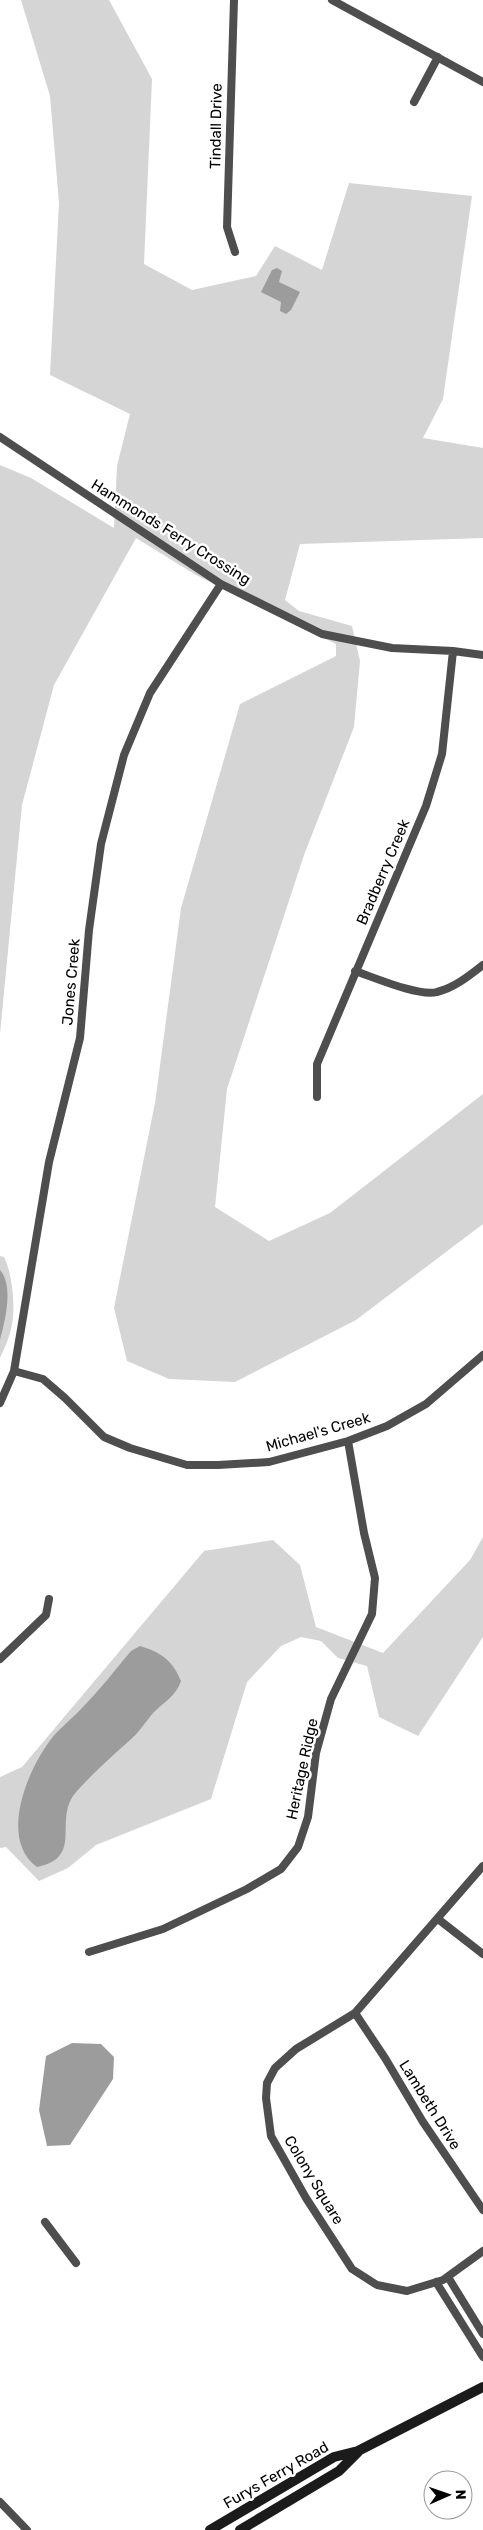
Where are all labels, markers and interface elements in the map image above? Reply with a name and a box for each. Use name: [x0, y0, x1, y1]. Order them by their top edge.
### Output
street label: Tindall Drive: [206, 83, 226, 169]
street label: Hammonds Ferry Crossing: [88, 475, 254, 589]
street label: Bradberry Creek: [353, 816, 413, 928]
street label: Jones Creek: [58, 938, 84, 1026]
street label: Michael's Creek: [264, 1408, 372, 1455]
street label: Heritage Ridge: [282, 1717, 322, 1821]
street label: Lambeth Drive: [395, 2057, 465, 2153]
street label: Colony Square: [280, 2132, 348, 2228]
street label: Furys Ferry Road: [220, 2438, 332, 2512]
north arrow: [423, 2470, 473, 2520]
text: N: [452, 2489, 469, 2500]

